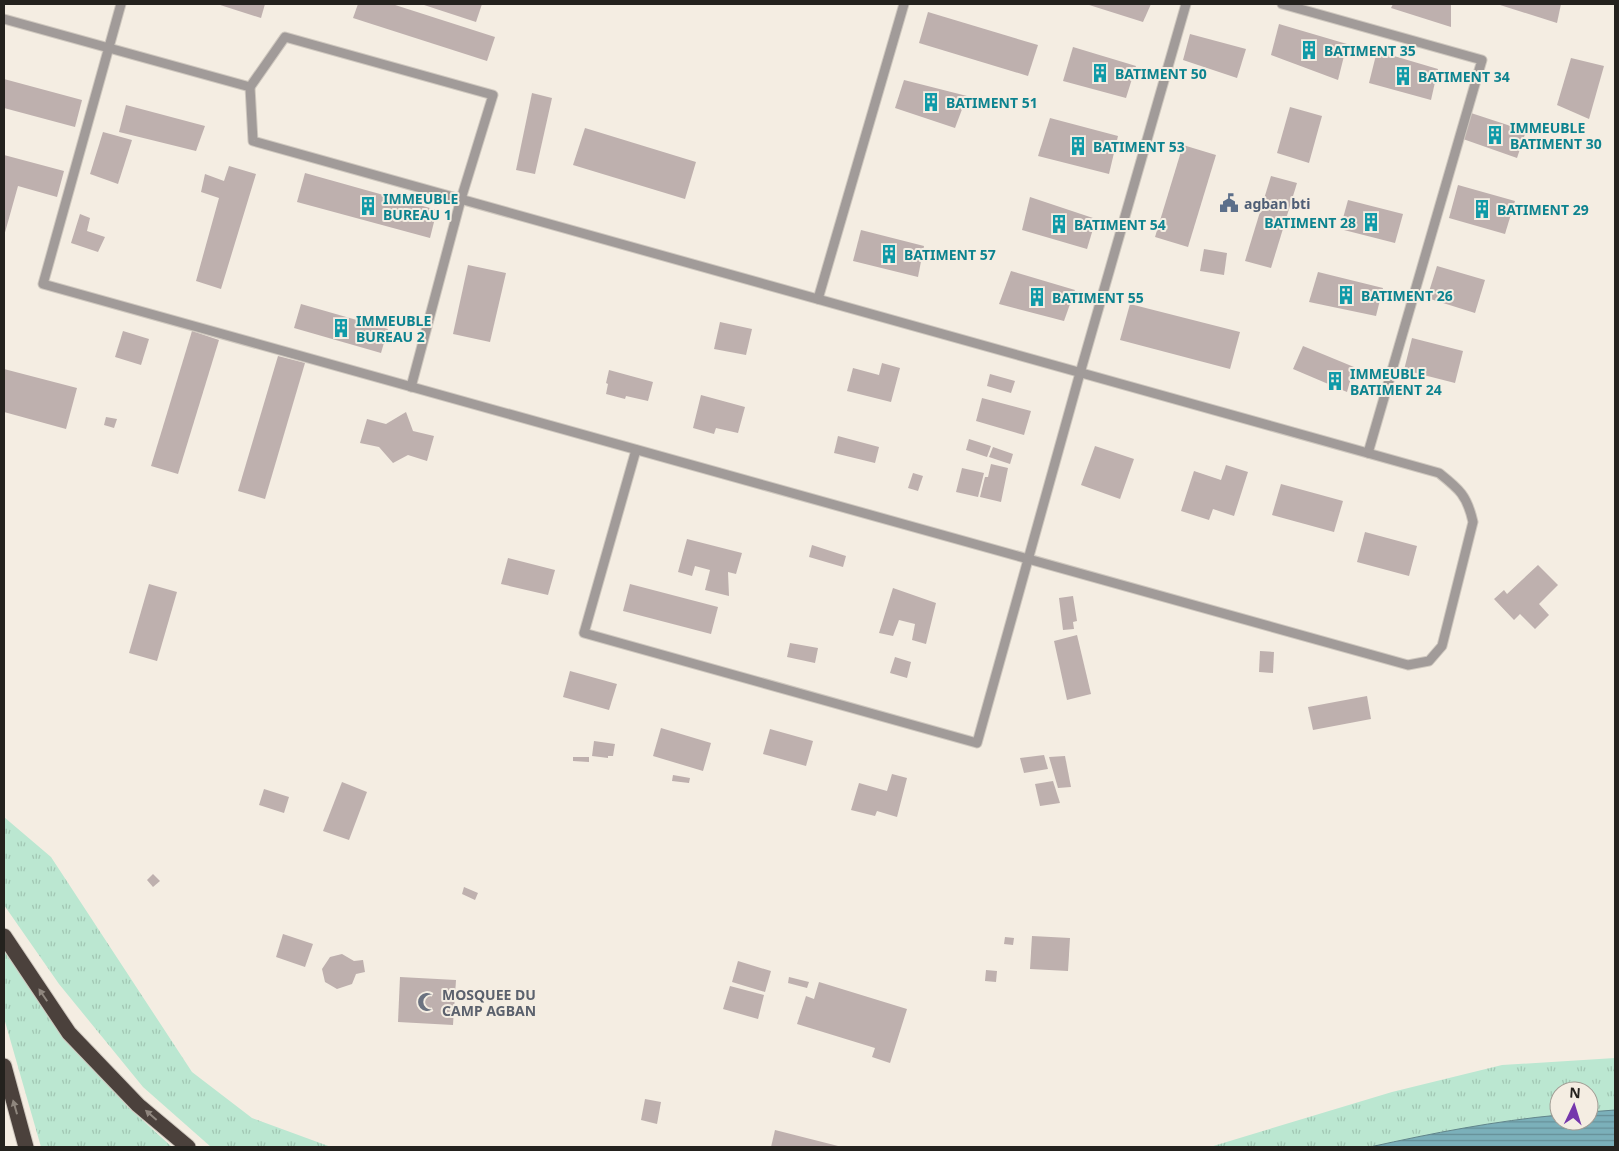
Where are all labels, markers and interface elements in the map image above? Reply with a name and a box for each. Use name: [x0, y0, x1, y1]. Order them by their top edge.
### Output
building icon: BATIMENT 35: [1298, 39, 1320, 61]
place label: BATIMENT 35: [1324, 41, 1416, 60]
building icon: BATIMENT 50: [1089, 62, 1111, 84]
place label: BATIMENT 50: [1115, 64, 1207, 83]
building icon: BATIMENT 34: [1392, 65, 1414, 87]
place label: BATIMENT 34: [1418, 67, 1510, 86]
building icon: BATIMENT 51: [920, 91, 942, 113]
place label: BATIMENT 51: [946, 93, 1038, 112]
place label: IMMEUBLE BATIMENT 30: [1510, 118, 1602, 153]
building icon: IMMEUBLE BATIMENT 30: [1484, 124, 1506, 146]
building icon: BATIMENT 53: [1067, 135, 1089, 157]
place label: BATIMENT 53: [1093, 137, 1185, 156]
place label: IMMEUBLE BUREAU 1: [383, 189, 458, 224]
public building icon: agban bti: [1218, 192, 1240, 214]
place label: agban bti: [1244, 194, 1310, 213]
building icon: IMMEUBLE BUREAU 1: [357, 195, 379, 217]
building icon: BATIMENT 29: [1471, 198, 1493, 220]
place label: BATIMENT 29: [1497, 200, 1589, 219]
building icon: BATIMENT 28: [1360, 211, 1382, 233]
building icon: BATIMENT 54: [1048, 213, 1070, 235]
place label: BATIMENT 28: [1264, 213, 1356, 232]
place label: BATIMENT 54: [1074, 215, 1166, 234]
building icon: BATIMENT 57: [878, 243, 900, 265]
place label: BATIMENT 57: [904, 245, 996, 264]
building icon: BATIMENT 26: [1335, 284, 1357, 306]
building icon: BATIMENT 55: [1026, 286, 1048, 308]
place label: BATIMENT 26: [1361, 286, 1453, 305]
place label: BATIMENT 55: [1052, 288, 1144, 307]
place label: IMMEUBLE BUREAU 2: [356, 311, 431, 346]
building icon: IMMEUBLE BUREAU 2: [330, 317, 352, 339]
place label: IMMEUBLE BATIMENT 24: [1350, 364, 1442, 399]
building icon: IMMEUBLE BATIMENT 24: [1324, 370, 1346, 392]
place label: MOSQUEE DU CAMP AGBAN: [442, 985, 536, 1020]
one-way arrow: [38, 988, 48, 1001]
mosque icon: MOSQUEE DU CAMP AGBAN: [416, 991, 438, 1013]
north arrow: [1549, 1081, 1599, 1131]
text: N: [1569, 1083, 1581, 1102]
one-way arrow: [11, 1099, 19, 1114]
one-way arrow: [144, 1110, 157, 1121]

